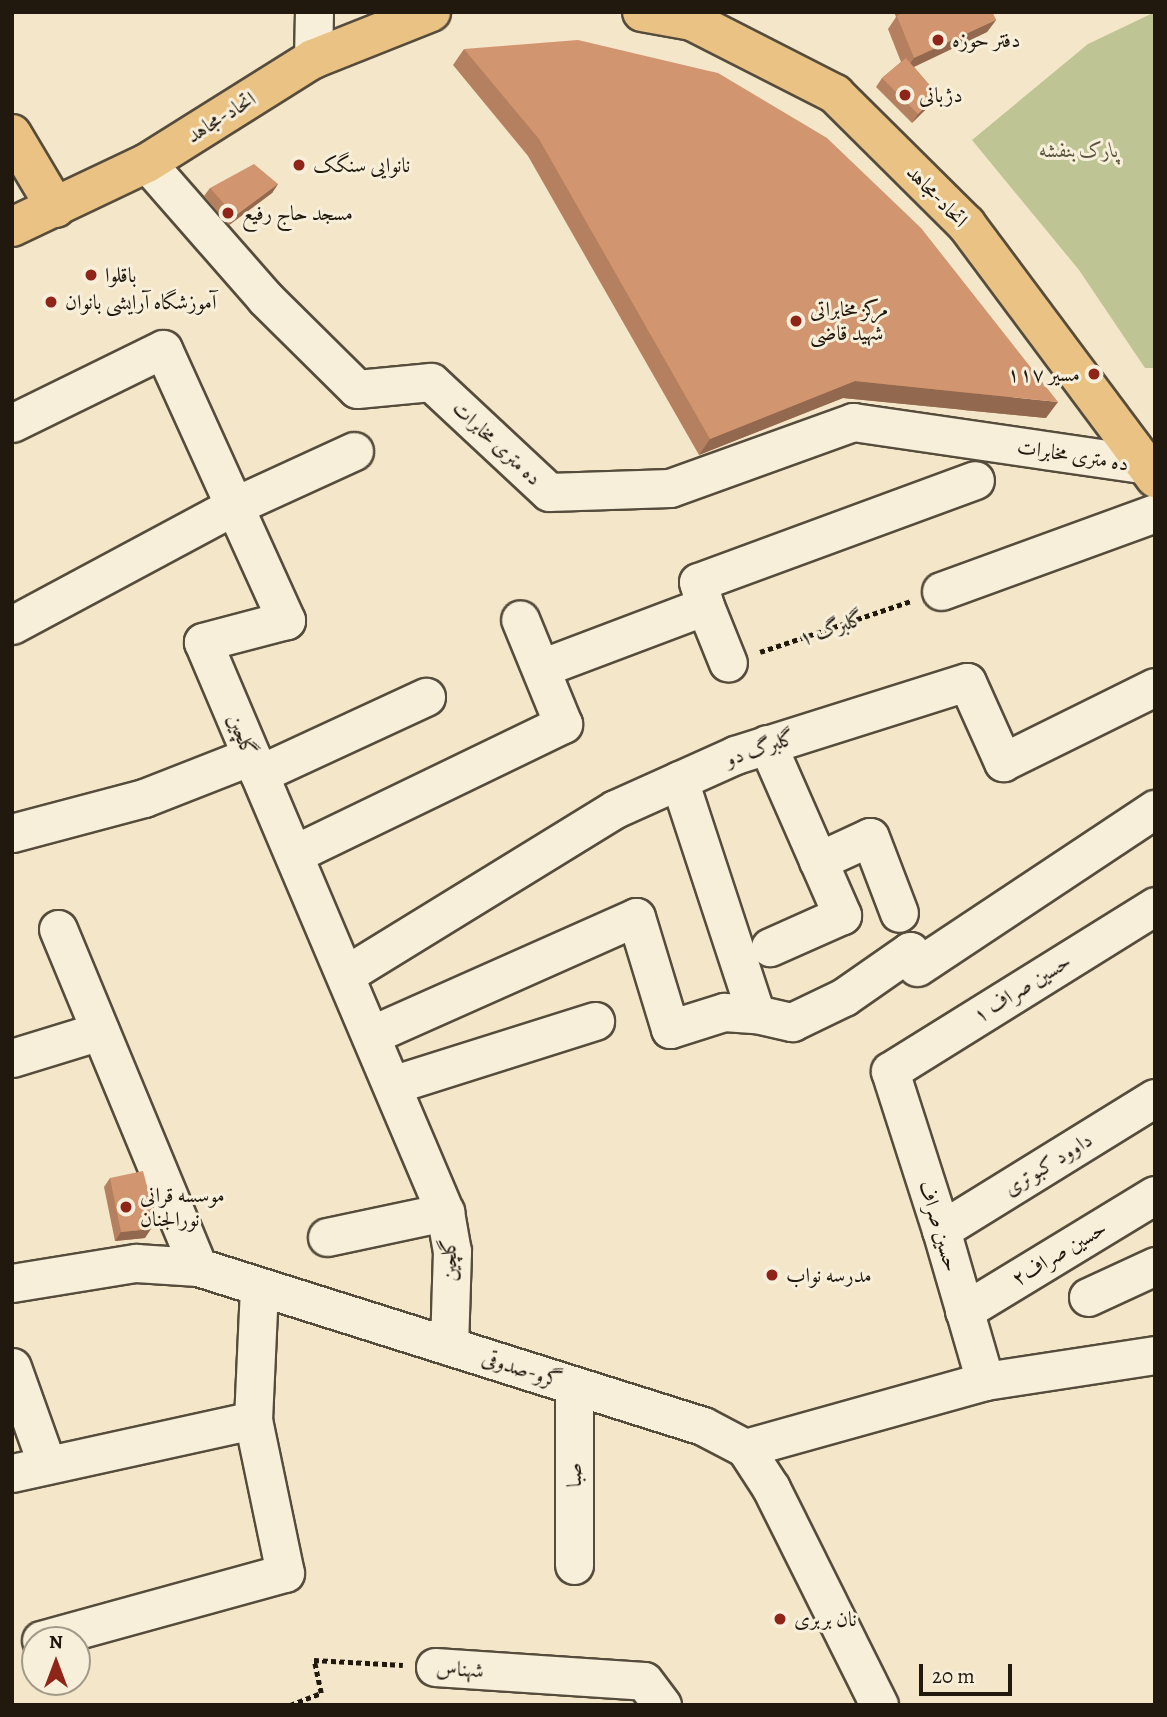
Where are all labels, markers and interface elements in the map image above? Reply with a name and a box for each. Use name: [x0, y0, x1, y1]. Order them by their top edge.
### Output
place label: دفتر حوزه: [952, 27, 1020, 53]
marker: دفتر حوزه: [930, 32, 946, 48]
place label: دژبانی: [919, 82, 963, 108]
street label: اتحاد-مجاهد: [182, 86, 260, 148]
marker: دژبانی: [897, 87, 913, 103]
park label: پارک بنفشه: [1039, 137, 1119, 163]
place label: نانوایی سنگک: [313, 152, 410, 178]
marker: نانوایی سنگک: [291, 157, 307, 173]
street label: اتحاد-مجاهد: [901, 159, 973, 233]
place label: مسجد حاج رفیع: [242, 200, 353, 226]
marker: مسجد حاج رفیع: [220, 205, 236, 221]
place label: باقلوا: [105, 262, 137, 288]
marker: باقلوا: [83, 267, 99, 283]
place label: آموزشگاه آرایشی بانوان: [65, 289, 217, 315]
marker: آموزشگاه آرایشی بانوان: [43, 294, 59, 310]
place label: مرکز مخابراتی شهید قاضی: [810, 296, 888, 346]
marker: مرکز مخابراتی شهید قاضی: [788, 313, 804, 329]
place label: مسیر ۱۱۷: [1007, 361, 1080, 387]
marker: مسیر ۱۱۷: [1086, 366, 1102, 382]
street label: ده متری مخابرات: [447, 395, 547, 491]
street label: ده متری مخابرات: [1015, 434, 1131, 476]
street label: گلبرگ ۱: [795, 605, 867, 651]
street label: گلچین: [222, 710, 262, 760]
street label: گلبرگ دو: [722, 724, 798, 772]
street label: حسین صراف ۱: [969, 948, 1075, 1028]
street label: داوود کبوتری: [999, 1127, 1097, 1201]
street label: حسین صراف: [913, 1177, 965, 1275]
place label: موسسه قرانی نورالجنان: [140, 1182, 225, 1232]
marker: موسسه قرانی نورالجنان: [118, 1199, 134, 1215]
street label: حسین صراف۲: [1007, 1215, 1111, 1291]
street label: گلچین: [435, 1238, 463, 1282]
place label: مدرسه نواب: [786, 1262, 872, 1288]
marker: مدرسه نواب: [764, 1267, 780, 1283]
street label: گرو-صدوقی: [479, 1344, 565, 1394]
street label: صبا: [561, 1463, 587, 1487]
place label: نان بربری: [794, 1606, 857, 1632]
marker: نان بربری: [772, 1611, 788, 1627]
north arrow: [21, 1626, 91, 1696]
text: N: [49, 1629, 63, 1655]
scale bar: [922, 1650, 1015, 1694]
street label: شهناس: [435, 1655, 485, 1683]
text: 20 m: [932, 1662, 975, 1690]

